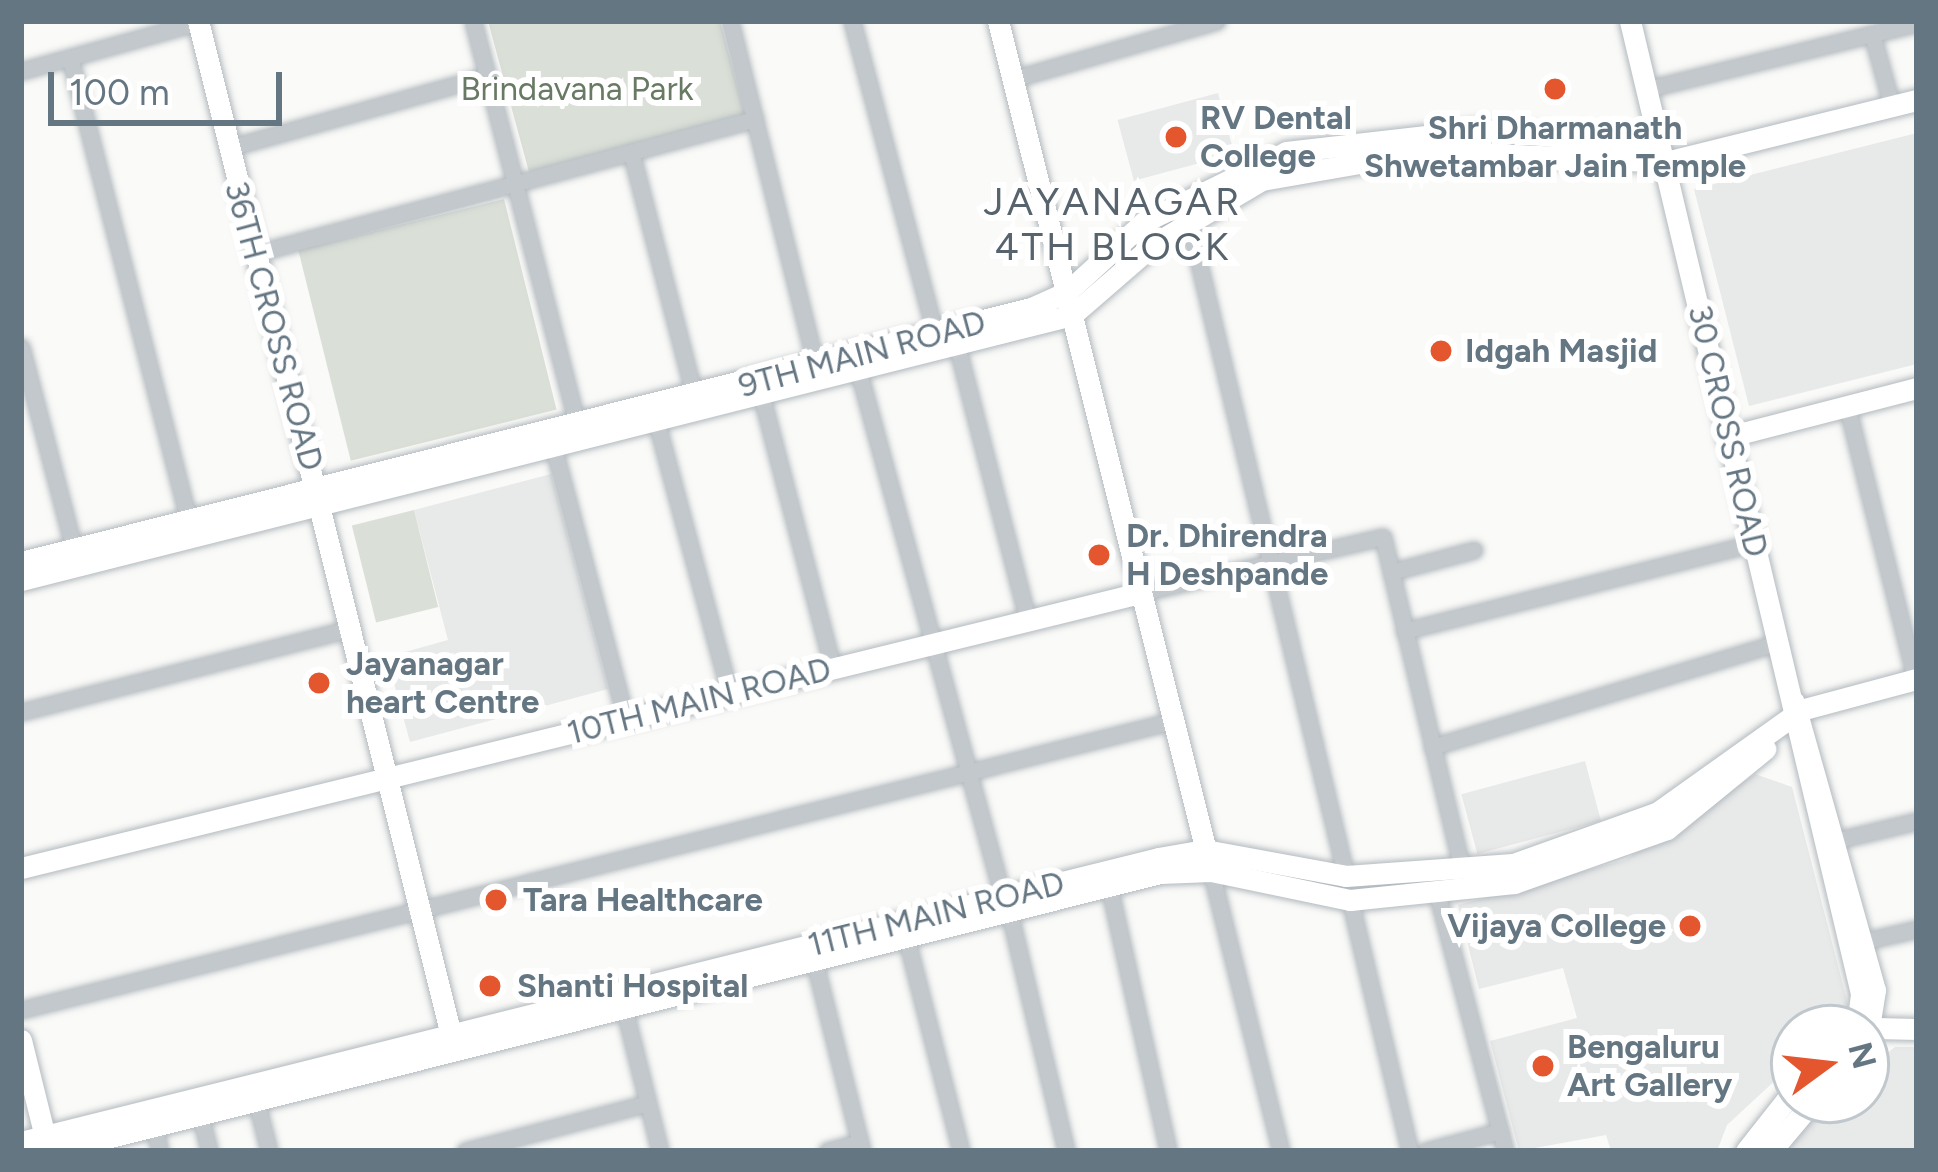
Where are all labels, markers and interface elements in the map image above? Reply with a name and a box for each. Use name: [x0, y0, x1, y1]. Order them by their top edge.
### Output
scale bar: [54, 48, 288, 122]
park label: Brindavana Park: [460, 69, 694, 109]
text: 100 m: [69, 71, 170, 114]
marker: Shri Dharmanath Shwetambar Jain Temple: [1542, 76, 1568, 102]
place label: RV Dental College: [1200, 98, 1352, 176]
place label: Shri Dharmanath Shwetambar Jain Temple: [1364, 108, 1746, 186]
marker: RV Dental College: [1163, 124, 1189, 150]
street label: 36TH CROSS ROAD: [216, 177, 332, 475]
district label: JAYANAGAR 4TH BLOCK: [984, 180, 1242, 271]
street label: 30 CROSS ROAD: [1680, 301, 1776, 561]
street label: 9TH MAIN ROAD: [734, 302, 990, 406]
place label: Idgah Masjid: [1465, 331, 1657, 371]
marker: Idgah Masjid: [1428, 338, 1454, 364]
place label: Dr. Dhirendra H Deshpande: [1126, 516, 1328, 594]
marker: Dr. Dhirendra H Deshpande: [1083, 539, 1115, 571]
place label: Jayanagar heart Centre: [346, 644, 539, 722]
street label: 10TH MAIN ROAD: [563, 649, 835, 753]
marker: Jayanagar heart Centre: [303, 667, 335, 699]
street label: 11TH MAIN ROAD: [804, 863, 1068, 965]
place label: Tara Healthcare: [523, 880, 763, 920]
marker: Tara Healthcare: [480, 884, 512, 916]
place label: Vijaya College: [1447, 906, 1666, 946]
marker: Vijaya College: [1677, 913, 1703, 939]
place label: Shanti Hospital: [517, 966, 748, 1006]
marker: Shanti Hospital: [474, 970, 506, 1002]
north arrow: [1770, 1004, 1890, 1124]
place label: Bengaluru Art Gallery: [1567, 1027, 1732, 1105]
text: N: [1840, 1038, 1884, 1073]
marker: Bengaluru Art Gallery: [1530, 1053, 1556, 1079]

